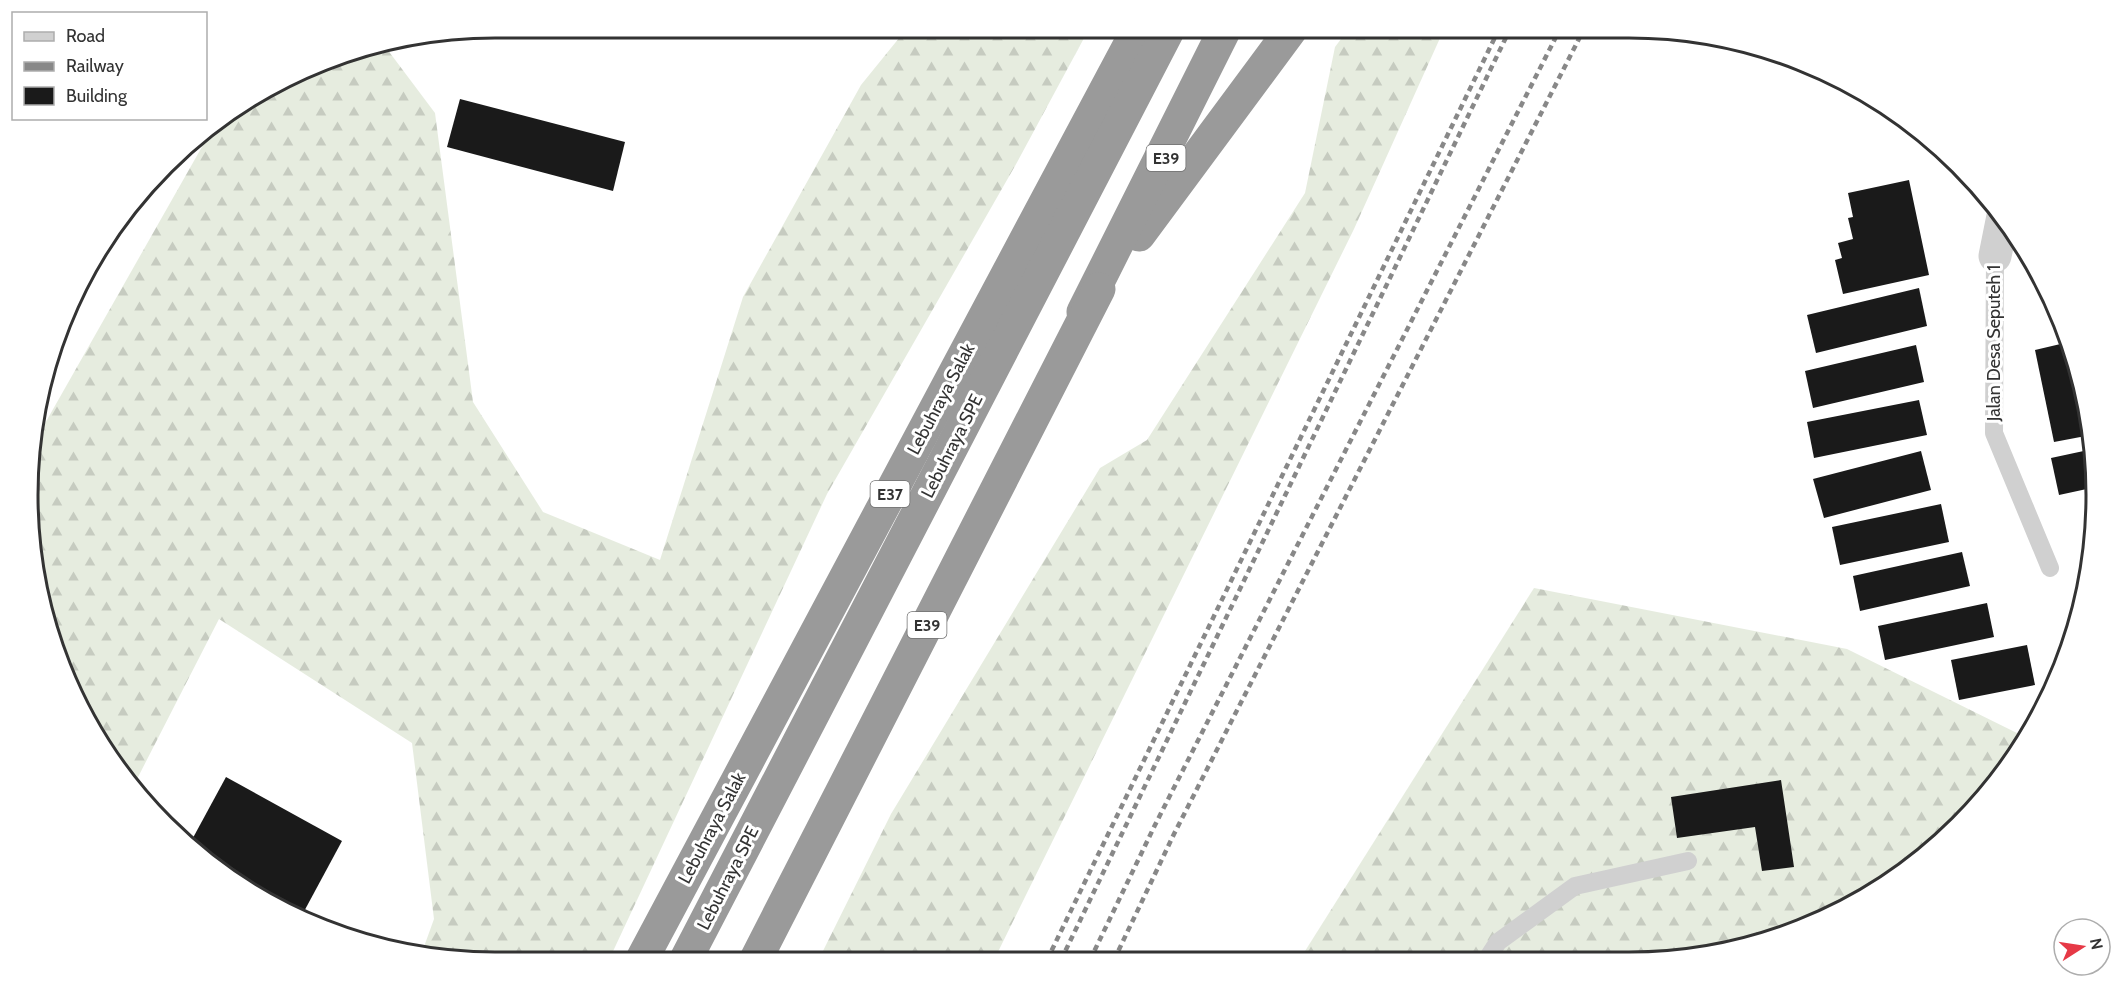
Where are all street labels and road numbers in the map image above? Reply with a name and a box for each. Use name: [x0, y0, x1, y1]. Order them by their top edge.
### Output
road number: E39: [1146, 145, 1186, 171]
street label: Jalan Desa Seputeh 1: [1983, 265, 2005, 422]
street label: Lebuhraya Salak: [902, 339, 980, 458]
street label: Lebuhraya SPE: [916, 390, 988, 502]
road number: E37: [870, 481, 910, 507]
road number: E39: [908, 612, 946, 638]
street label: Lebuhraya Salak: [673, 768, 751, 887]
street label: Lebuhraya SPE: [692, 822, 764, 934]

